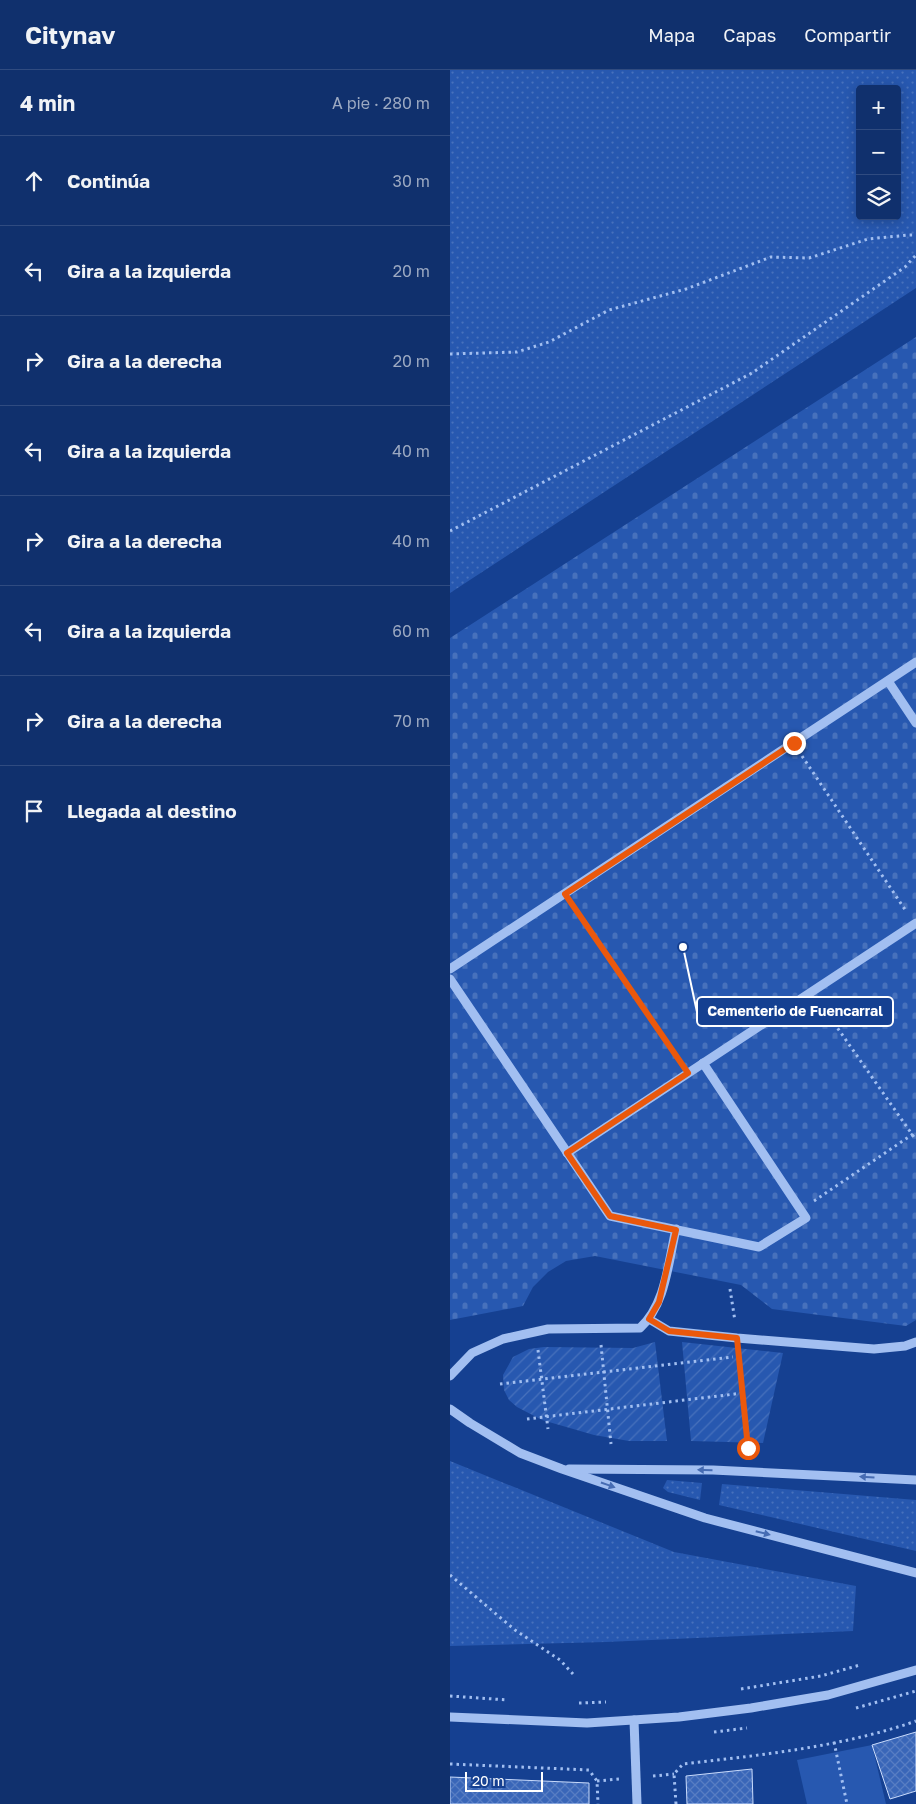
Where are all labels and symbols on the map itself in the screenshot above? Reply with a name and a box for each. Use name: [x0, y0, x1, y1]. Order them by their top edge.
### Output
route end: [783, 732, 806, 755]
callout: Cementerio de Fuencarral: [697, 997, 893, 1026]
text: Cementerio de Fuencarral: [707, 1002, 883, 1019]
route start: [737, 1437, 760, 1460]
one-way arrow: [697, 1466, 713, 1474]
one-way arrow: [859, 1473, 875, 1481]
one-way arrow: [601, 1481, 616, 1489]
one-way arrow: [755, 1529, 770, 1537]
scale bar: [465, 1769, 542, 1792]

